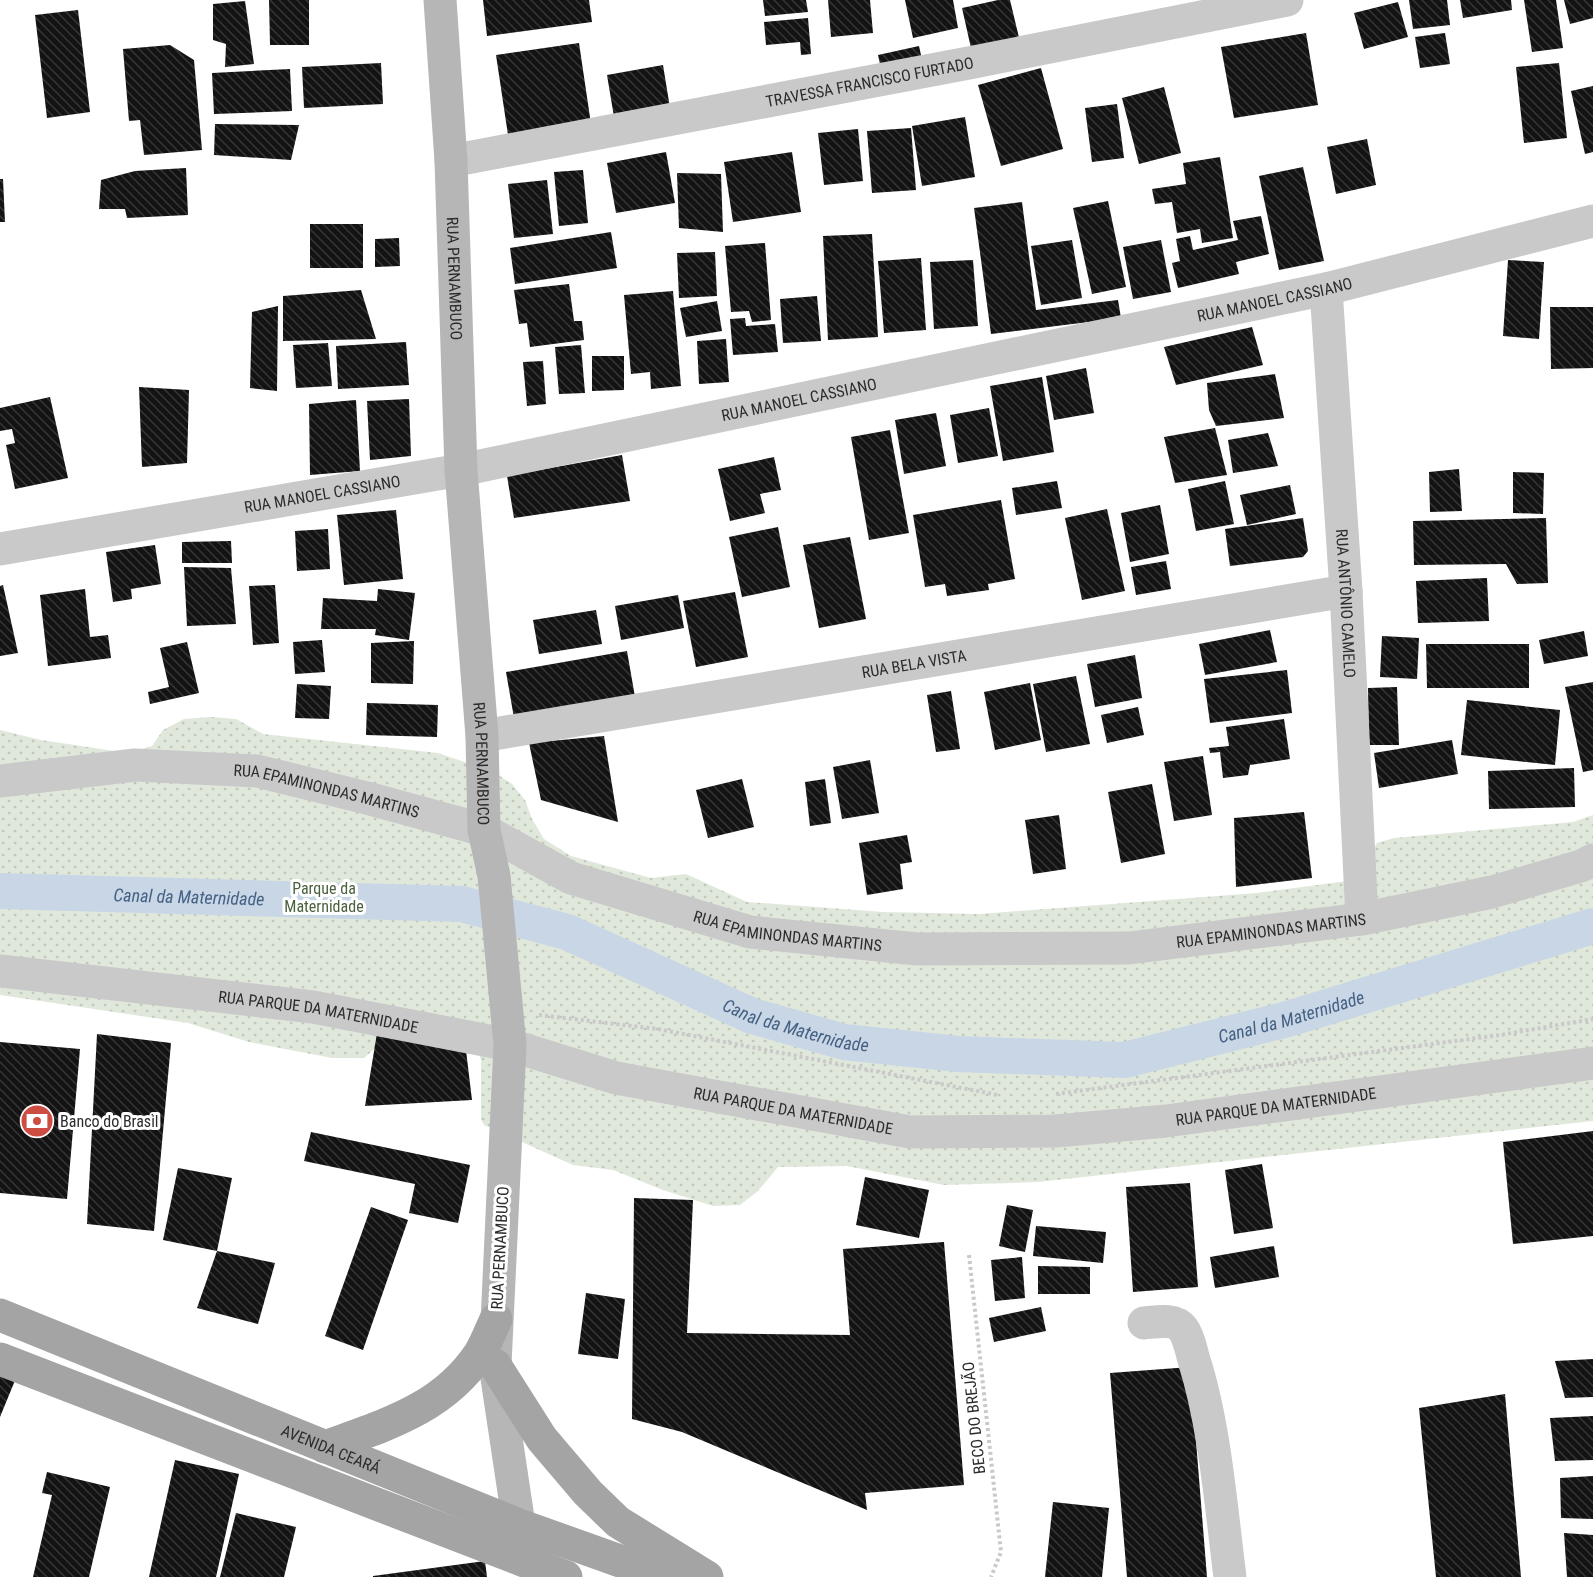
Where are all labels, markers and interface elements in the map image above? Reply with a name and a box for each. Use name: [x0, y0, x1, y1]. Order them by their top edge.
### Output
street label: TRAVESSA FRANCISCO FURTADO: [764, 53, 975, 111]
street label: RUA PERNAMBUCO: [443, 217, 466, 341]
street label: RUA MANOEL CASSIANO: [1195, 273, 1354, 325]
street label: RUA MANOEL CASSIANO: [720, 374, 878, 425]
street label: RUA MANOEL CASSIANO: [243, 471, 402, 517]
street label: RUA ANTÔNIO CAMELO: [1332, 528, 1360, 678]
street label: RUA BELA VISTA: [860, 645, 968, 682]
street label: RUA PERNAMBUCO: [470, 701, 493, 825]
street label: RUA EPAMINONDAS MARTINS: [233, 760, 422, 821]
park label: Parque da Maternidade: [284, 879, 364, 916]
water label: Canal da Maternidade: [113, 884, 265, 909]
street label: RUA EPAMINONDAS MARTINS: [691, 906, 883, 955]
street label: RUA EPAMINONDAS MARTINS: [1175, 909, 1367, 952]
water label: Canal da Maternidade: [1216, 986, 1367, 1047]
street label: RUA PARQUE DA MATERNIDADE: [217, 987, 420, 1037]
water label: Canal da Maternidade: [720, 994, 870, 1055]
street label: RUA PARQUE DA MATERNIDADE: [692, 1083, 895, 1138]
street label: RUA PARQUE DA MATERNIDADE: [1174, 1083, 1377, 1129]
bank icon: Banco do Brasil: [19, 1103, 55, 1139]
place label: Banco do Brasil: [60, 1112, 158, 1131]
street label: RUA PERNAMBUCO: [487, 1186, 513, 1310]
street label: BECO DO BREJÃO: [958, 1361, 989, 1475]
street label: AVENIDA CEARÁ: [279, 1420, 383, 1477]

